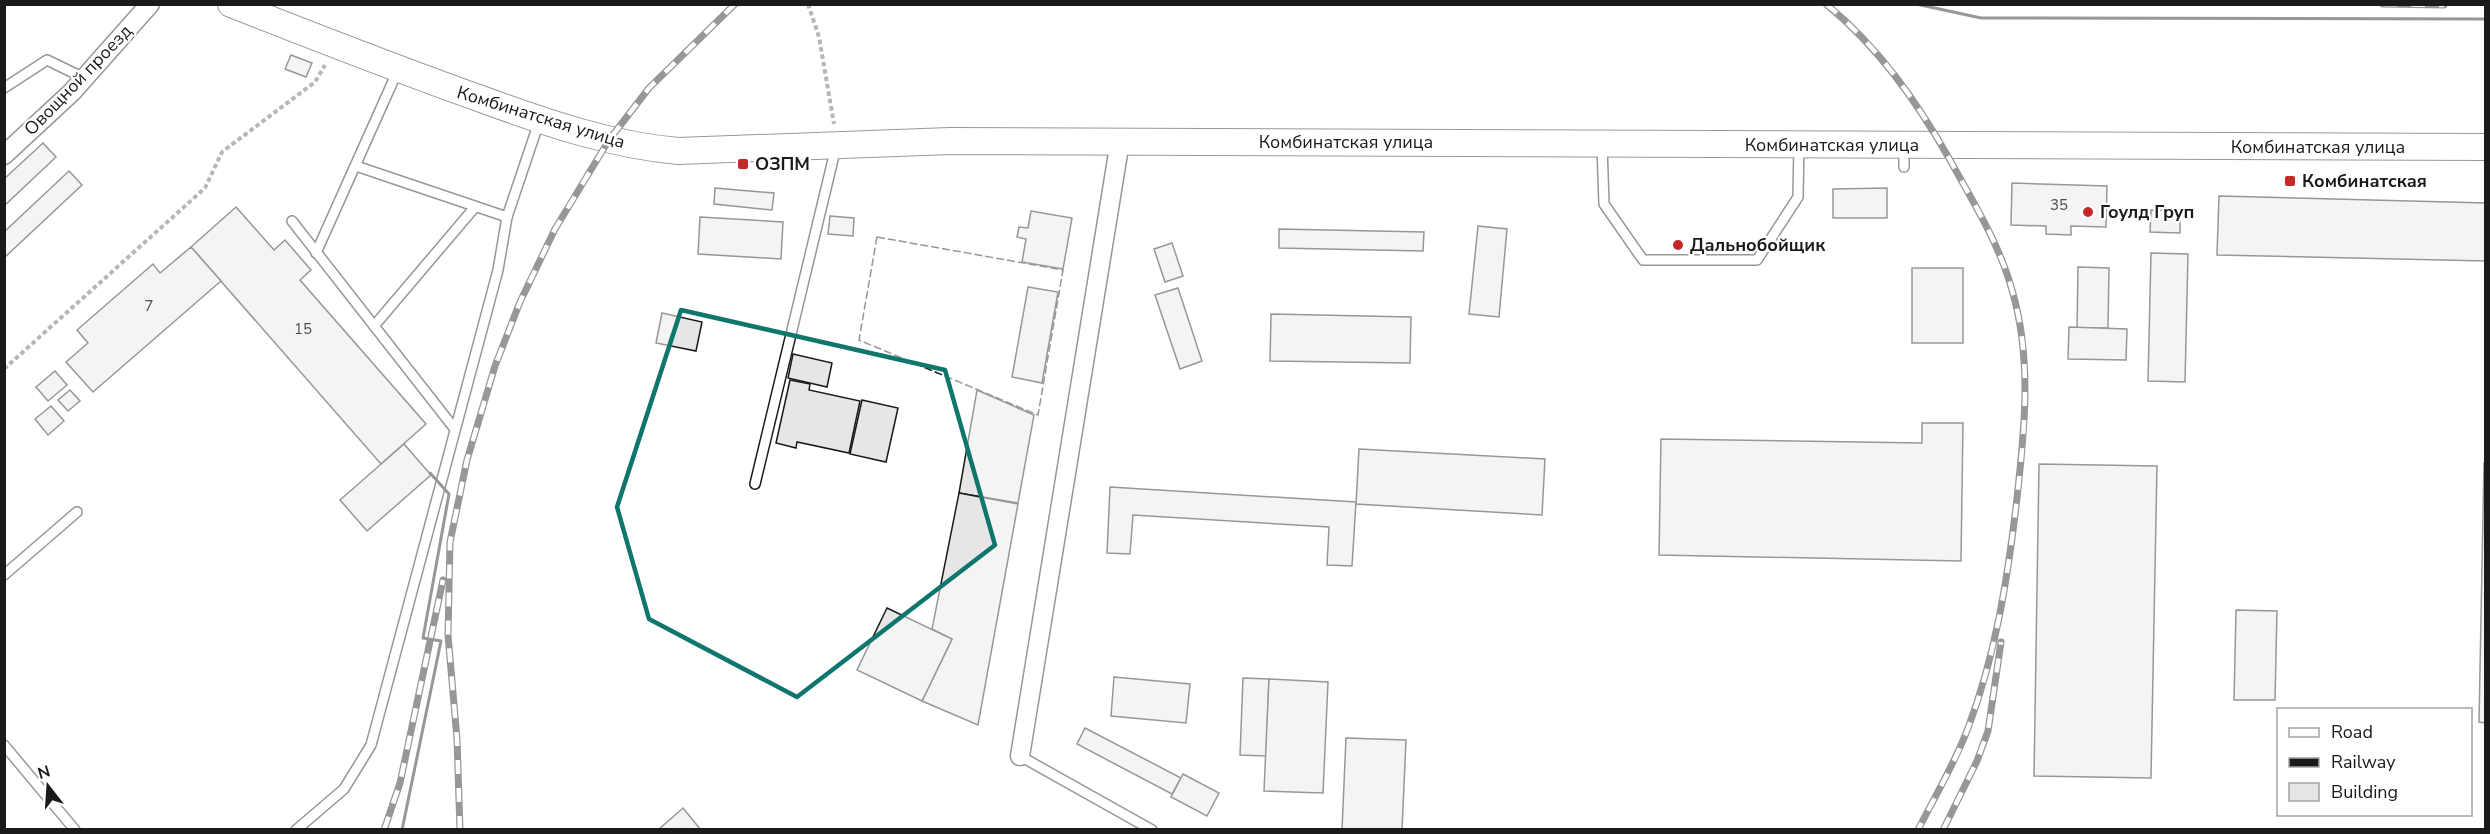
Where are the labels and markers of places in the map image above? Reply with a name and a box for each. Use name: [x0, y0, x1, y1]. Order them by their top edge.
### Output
place label: ОЗПМ: [755, 152, 810, 176]
marker: ОЗПМ: [736, 157, 750, 171]
place label: Комбинатская: [2302, 169, 2427, 193]
marker: Комбинатская: [2283, 174, 2297, 188]
place label: Гоулд Груп: [2100, 200, 2194, 224]
marker: Гоулд Груп: [2081, 205, 2095, 219]
place label: Дальнобойщик: [1690, 233, 1826, 257]
marker: Дальнобойщик: [1671, 238, 1685, 252]

